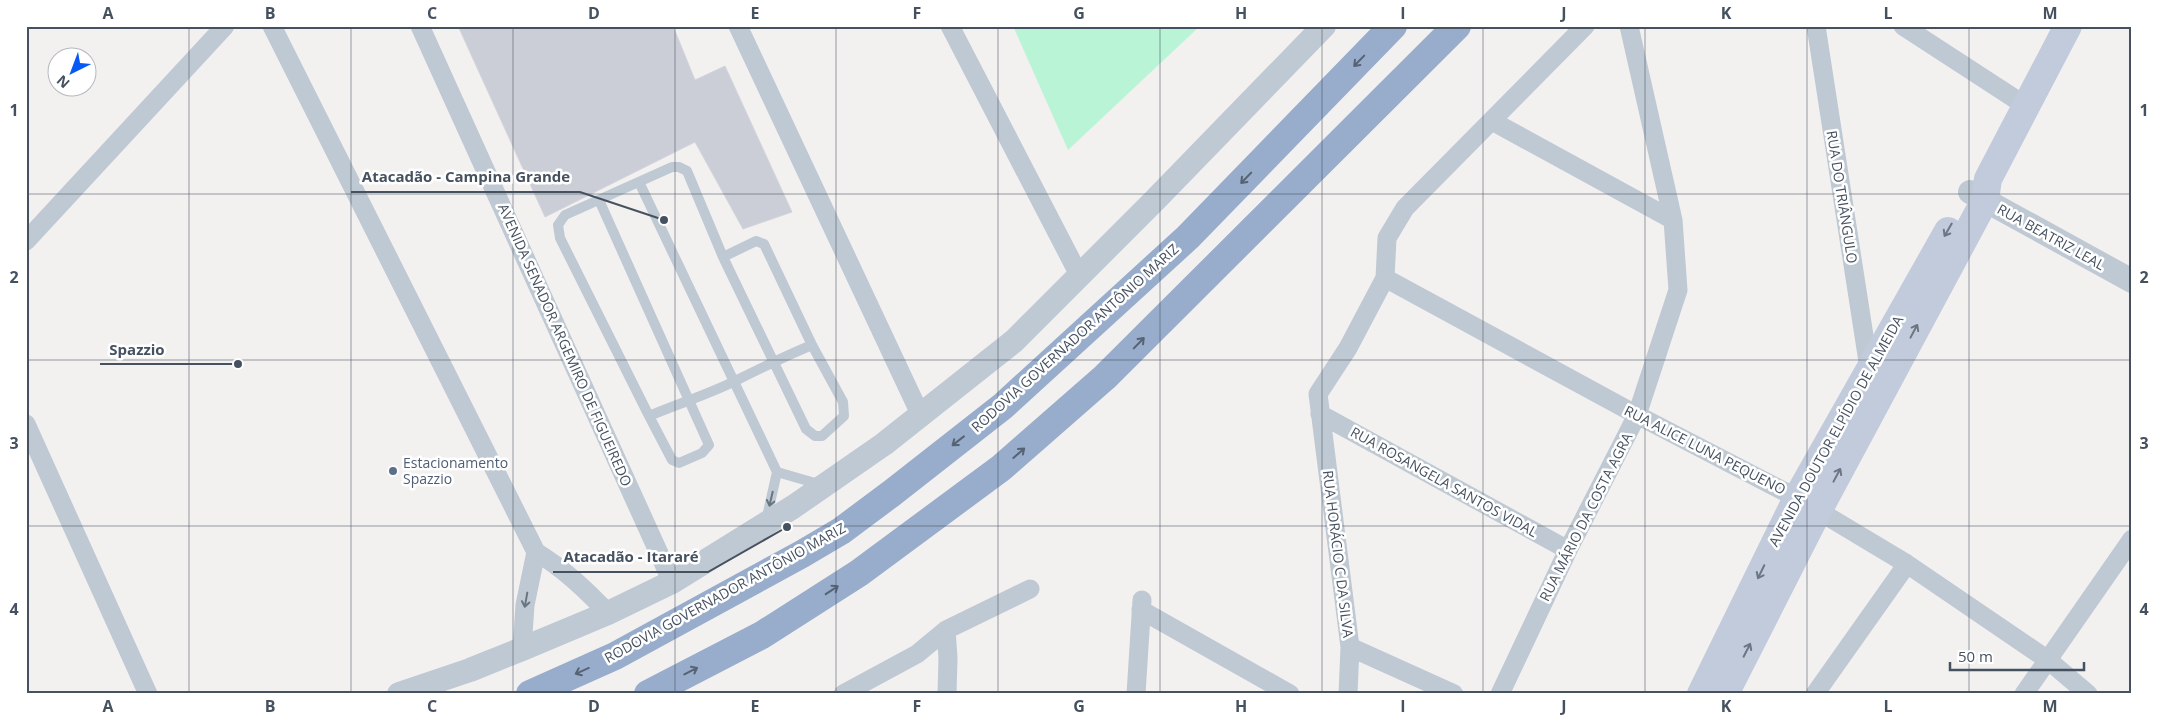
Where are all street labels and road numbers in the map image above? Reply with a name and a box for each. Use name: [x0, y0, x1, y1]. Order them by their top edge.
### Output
street label: RUA DO TRIÂNGULO: [1823, 129, 1862, 265]
street label: RUA BEATRIZ LEAL: [1994, 199, 2108, 274]
street label: AVENIDA SENADOR ARGEMIRO DE FIGUEIREDO: [494, 200, 637, 489]
street label: RODOVIA GOVERNADOR ANTÔNIO MARIZ: [967, 239, 1182, 436]
street label: AVENIDA DOUTOR ELPÍDIO DE ALMEIDA: [1764, 312, 1907, 550]
street label: RUA ALICE LUNA PEQUENO: [1621, 401, 1789, 499]
street label: RUA ROSANGELA SANTOS VIDAL: [1347, 422, 1541, 541]
street label: RUA MÁRIO DA COSTA AGRA: [1535, 429, 1636, 604]
street label: RUA HORÁCIO C DA SILVA: [1319, 469, 1358, 639]
street label: RODOVIA GOVERNADOR ANTÔNIO MARIZ: [601, 518, 849, 667]

